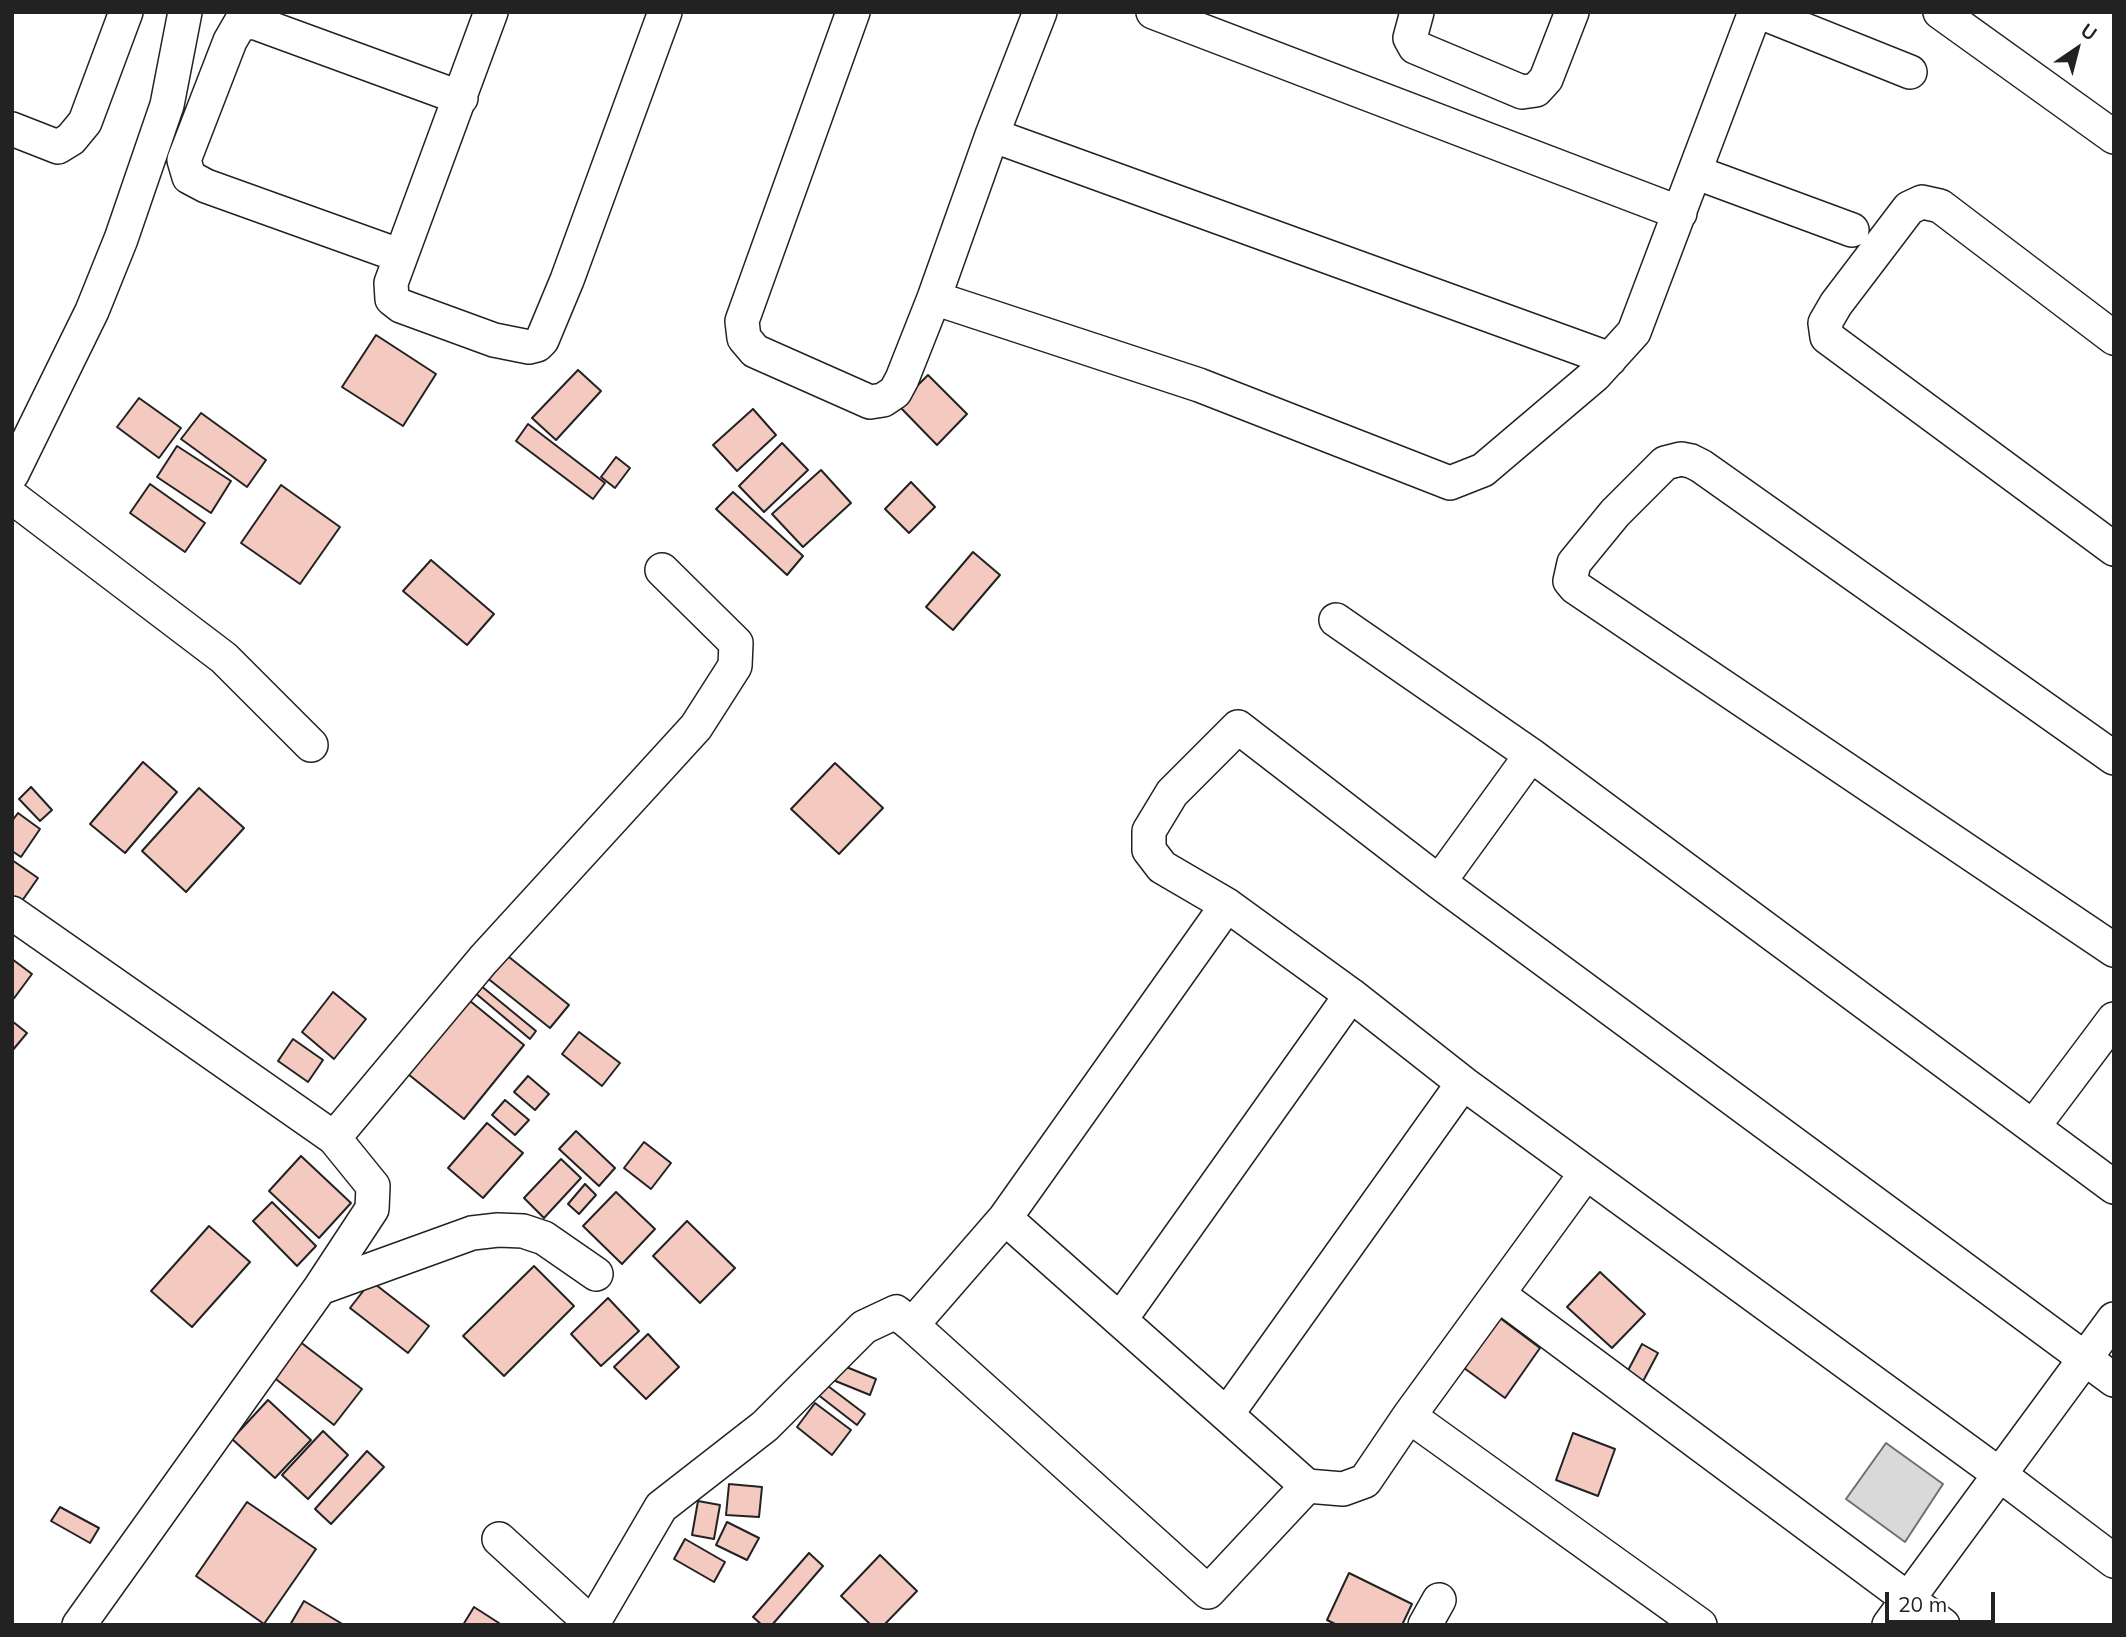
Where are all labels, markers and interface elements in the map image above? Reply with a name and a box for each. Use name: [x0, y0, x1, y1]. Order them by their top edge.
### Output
north arrow: [2042, 14, 2112, 84]
text: U: [2076, 18, 2102, 46]
scale bar: [1888, 1578, 1998, 1622]
text: 20 m: [1898, 1591, 1947, 1617]

